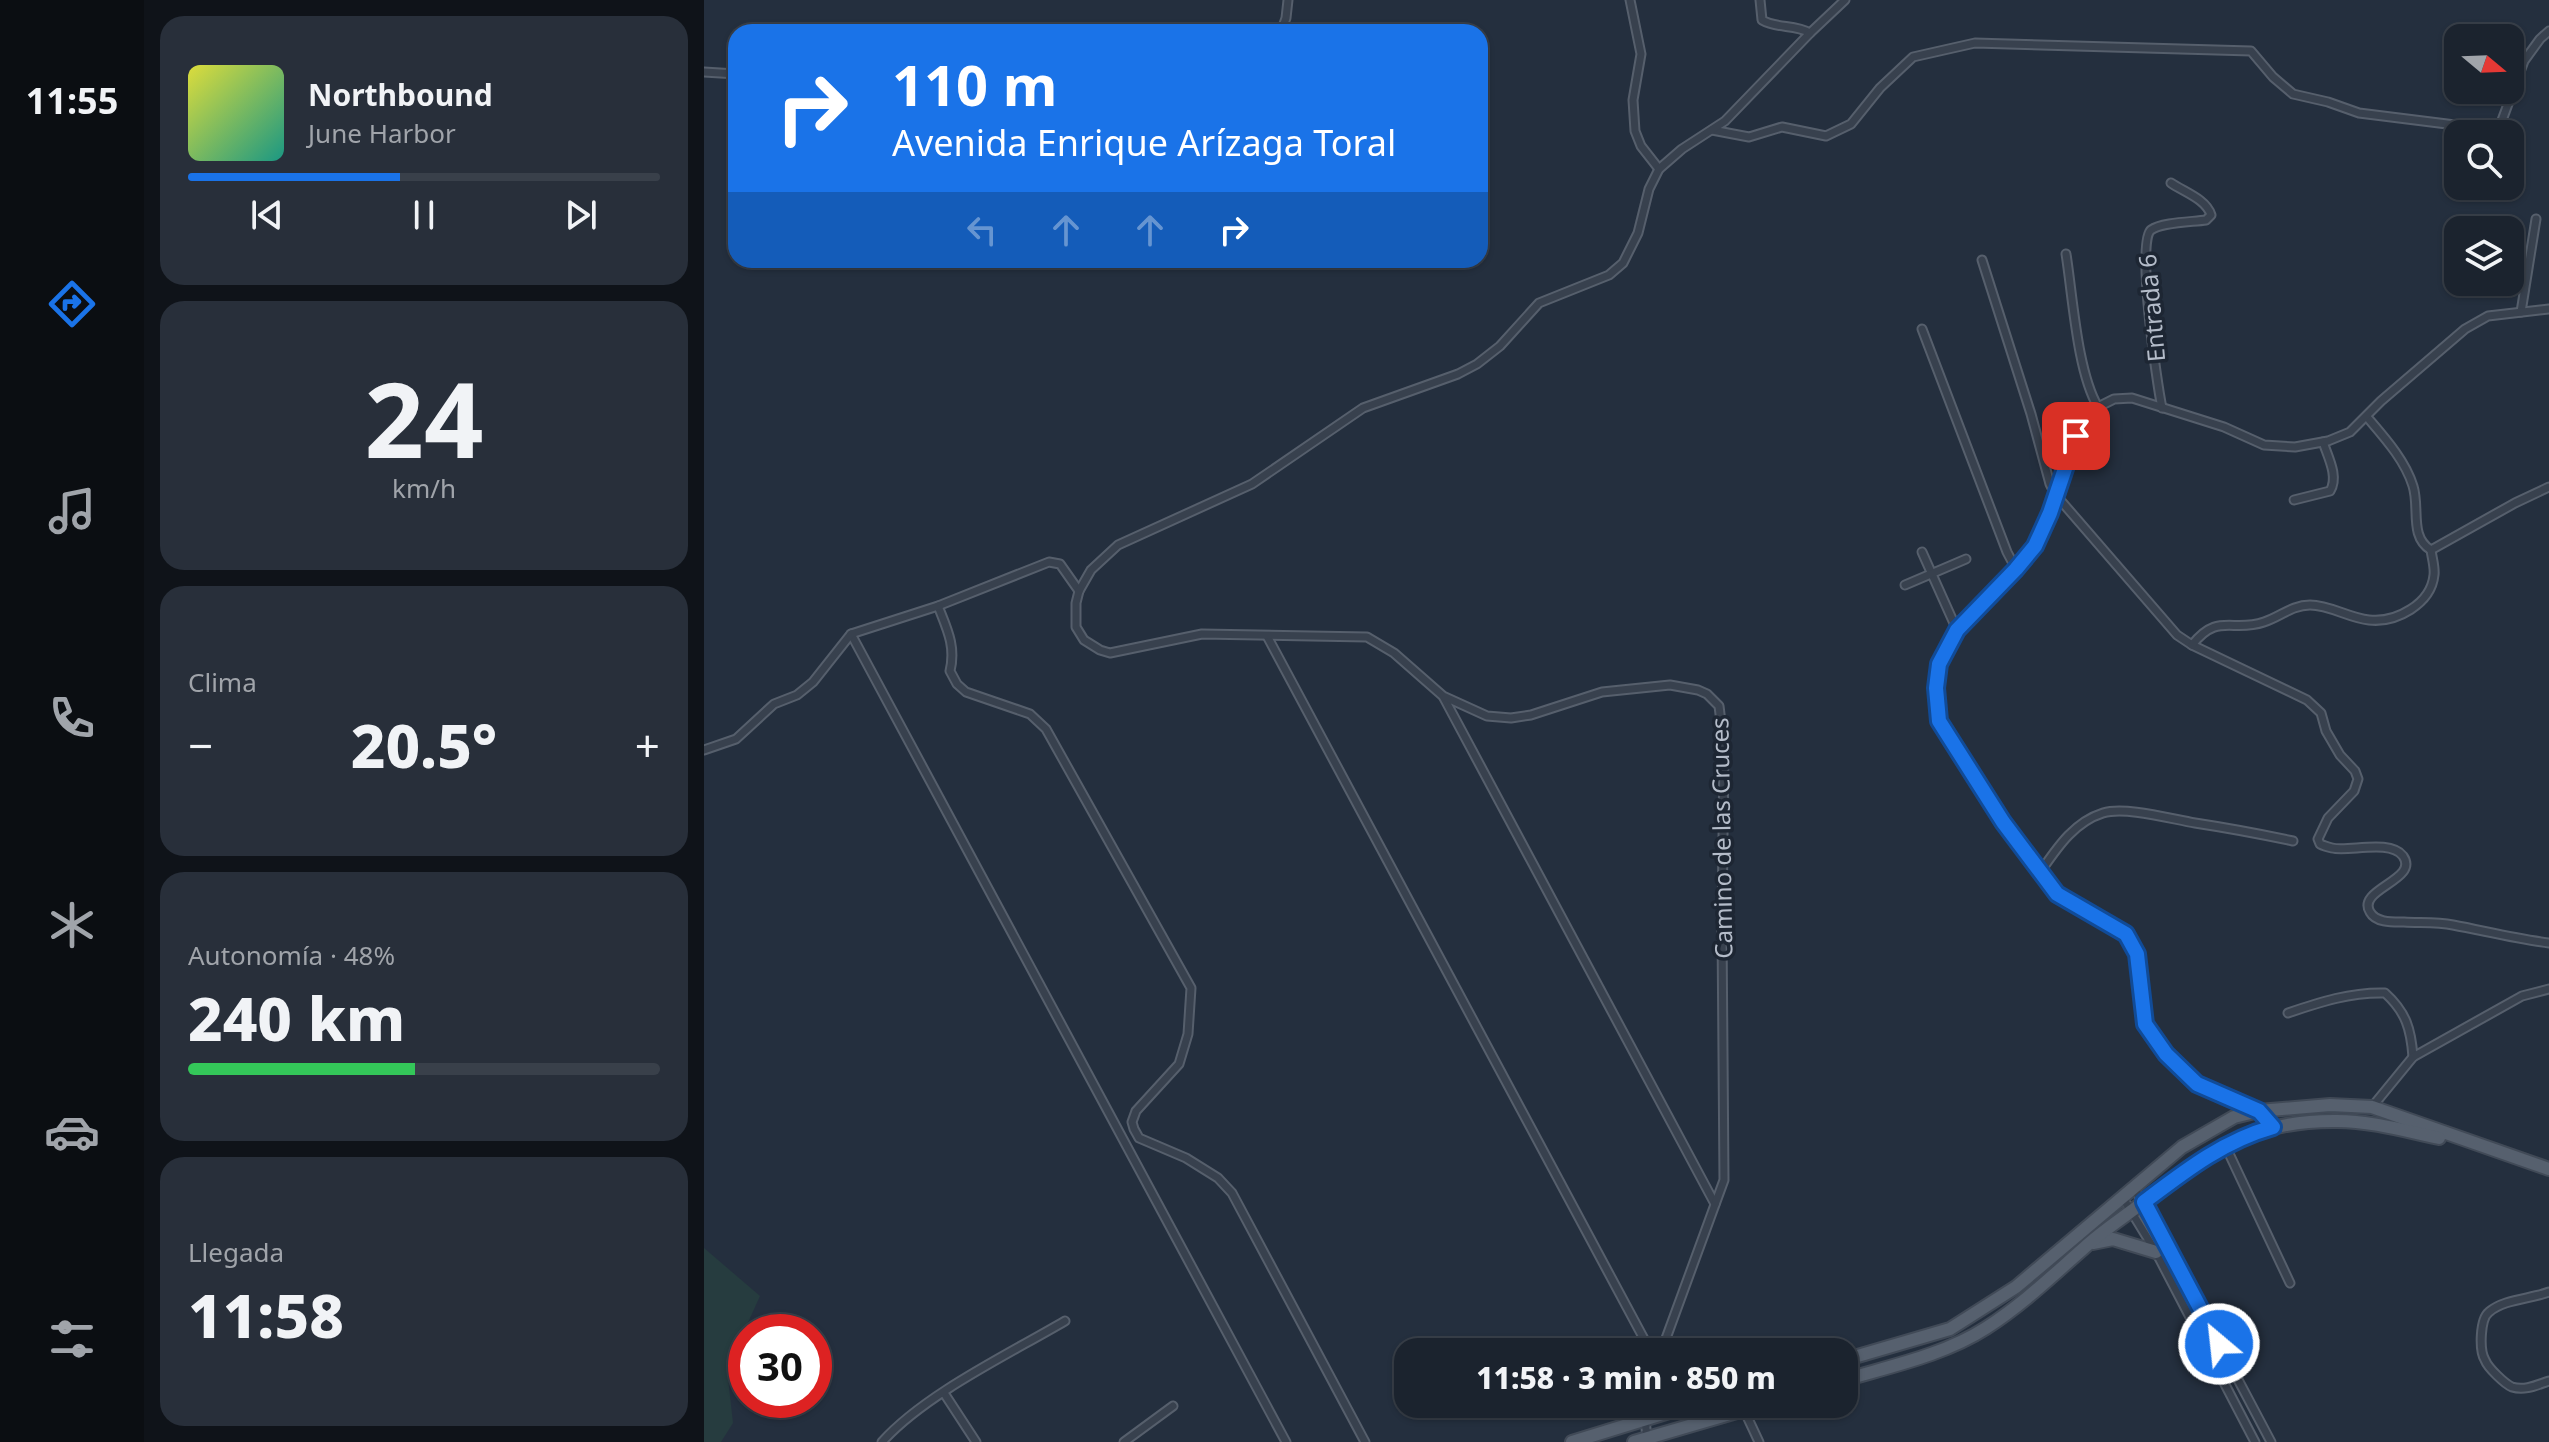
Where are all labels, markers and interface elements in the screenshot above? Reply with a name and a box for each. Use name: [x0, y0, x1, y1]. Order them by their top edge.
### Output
north arrow: [2444, 24, 2524, 104]
map controls: [2444, 24, 2524, 296]
text: 110 m: [892, 46, 1057, 122]
icon: right: [760, 56, 864, 160]
text: Northbound: [308, 74, 493, 115]
text: 11:55: [26, 76, 118, 125]
text: June Harbor: [308, 115, 456, 151]
text: Avenida Enrique Arízaga Toral: [892, 118, 1396, 167]
button: search: [2444, 120, 2524, 200]
icon: previous: [245, 193, 289, 237]
icon: pause: [402, 193, 446, 237]
icon: next: [559, 193, 603, 237]
icon: left: [960, 208, 1004, 252]
icon: ahead: [1044, 208, 1088, 252]
icon: ahead: [1128, 208, 1172, 252]
icon: right: [1212, 208, 1256, 252]
button: layers: [2444, 216, 2524, 296]
street label: Entrada 6: [2130, 253, 2172, 363]
icon: directions: [44, 276, 100, 332]
text: 24: [365, 347, 483, 488]
pin: [2042, 402, 2110, 470]
icon: arrive: [2054, 414, 2098, 458]
text: km/h: [392, 470, 456, 506]
icon: music: [44, 483, 100, 539]
text: Clima: [188, 664, 257, 700]
icon: phone: [44, 690, 100, 746]
text: 20.5°: [351, 704, 497, 786]
text: −: [188, 715, 213, 775]
text: +: [635, 715, 660, 775]
street label: Camino de las Cruces: [1702, 717, 1740, 959]
icon: climate: [44, 897, 100, 953]
text: Autonomía · 48%: [188, 937, 395, 973]
text: 240 km: [188, 977, 405, 1059]
icon: car: [44, 1104, 100, 1160]
text: Llegada: [188, 1234, 284, 1270]
text: 11:58: [188, 1274, 344, 1356]
position arrow: [2177, 1302, 2261, 1386]
icon: filters: [44, 1311, 100, 1367]
speed limit sign: 30: [728, 1314, 832, 1418]
text: 11:58 · 3 min · 850 m: [1476, 1357, 1776, 1398]

